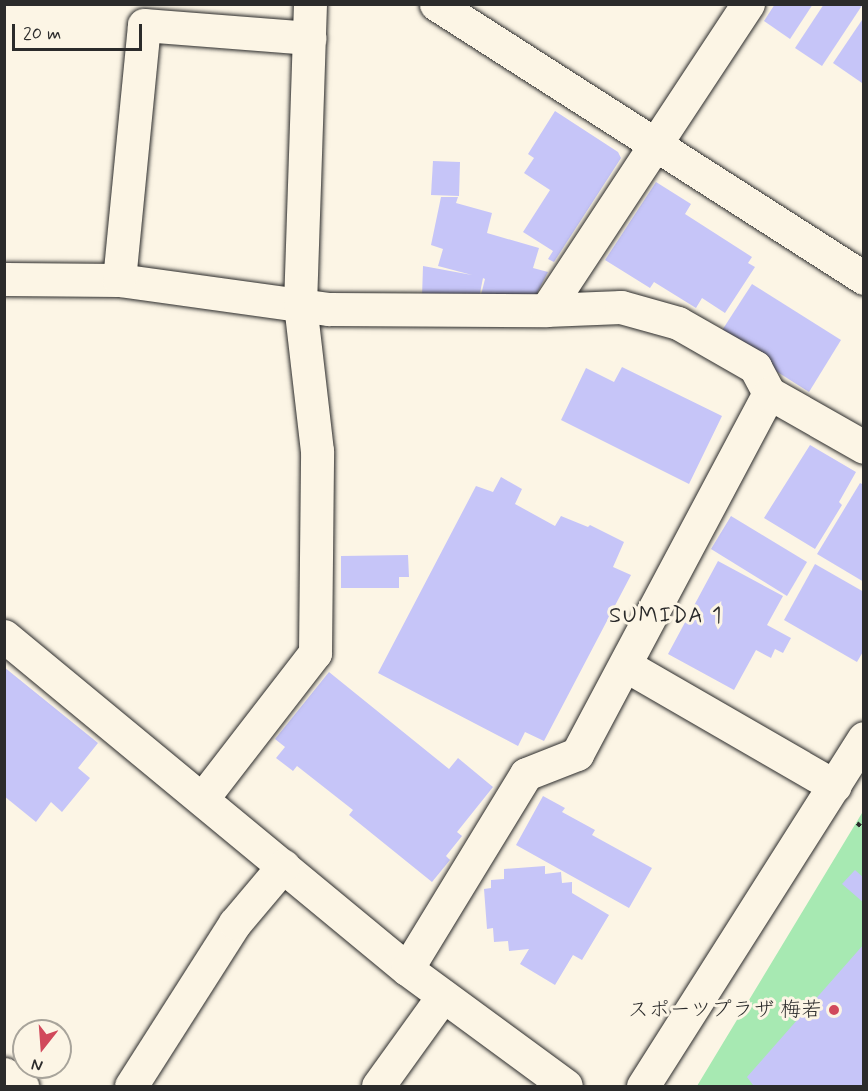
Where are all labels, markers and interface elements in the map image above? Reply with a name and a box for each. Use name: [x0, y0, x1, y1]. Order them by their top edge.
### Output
scale bar: [15, 12, 146, 50]
text: 20 m: [23, 22, 61, 46]
district label: SUMIDA 1: [607, 604, 725, 630]
place label: スポーツプラザ 梅若: [627, 997, 822, 1023]
marker: スポーツプラザ 梅若: [827, 1003, 841, 1017]
north arrow: [12, 1019, 72, 1079]
text: N: [29, 1053, 45, 1076]

